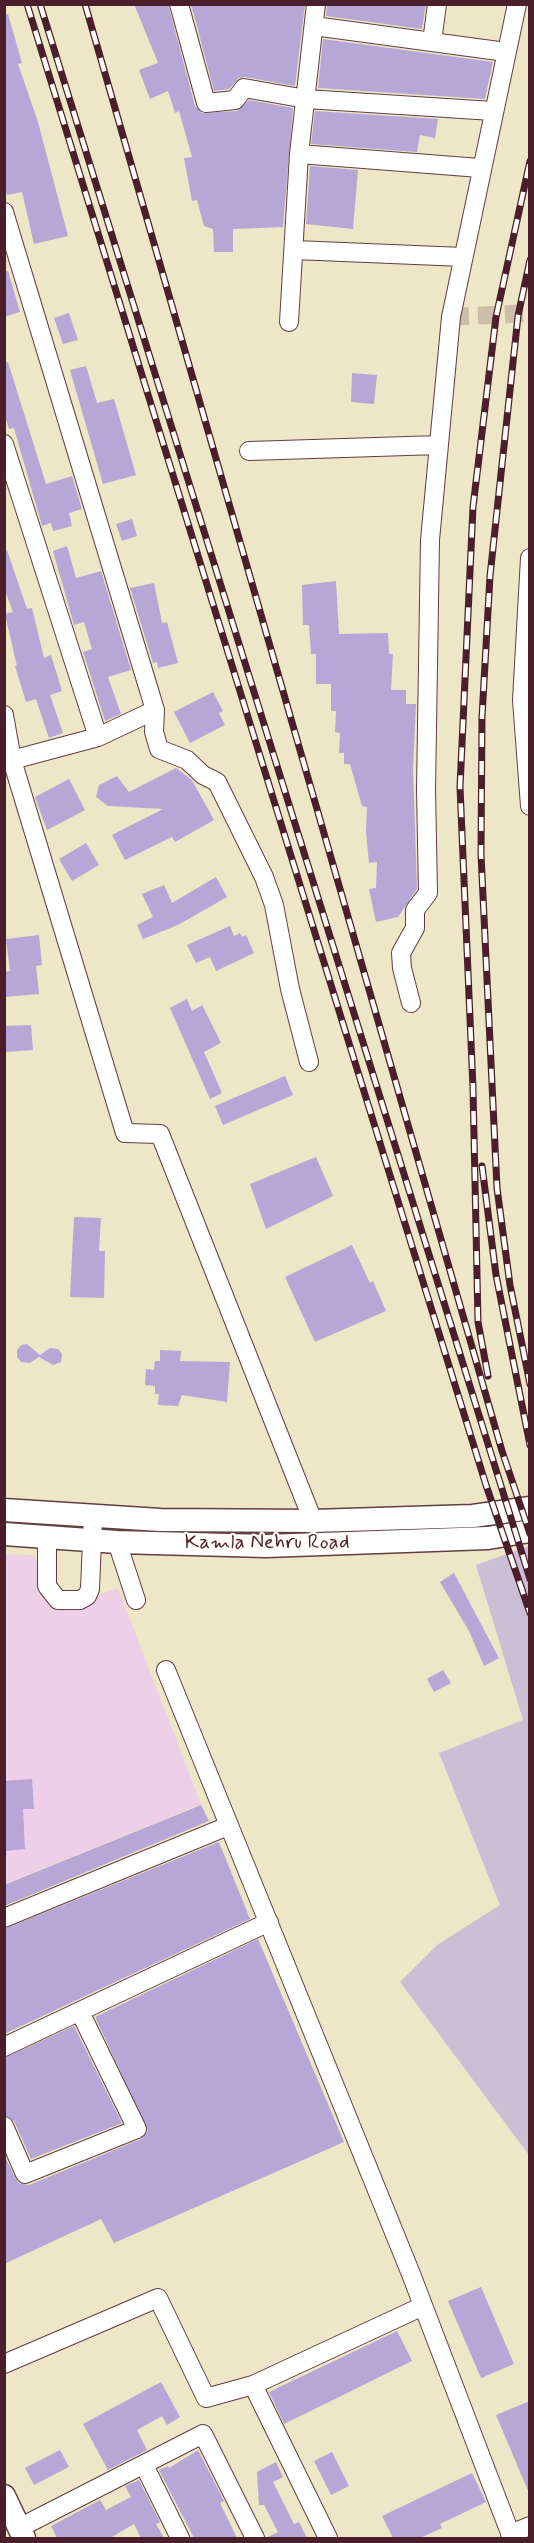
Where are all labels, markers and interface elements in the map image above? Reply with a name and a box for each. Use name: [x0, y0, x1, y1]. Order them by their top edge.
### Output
street label: Kamla Nehru Road: [185, 1531, 349, 1557]

